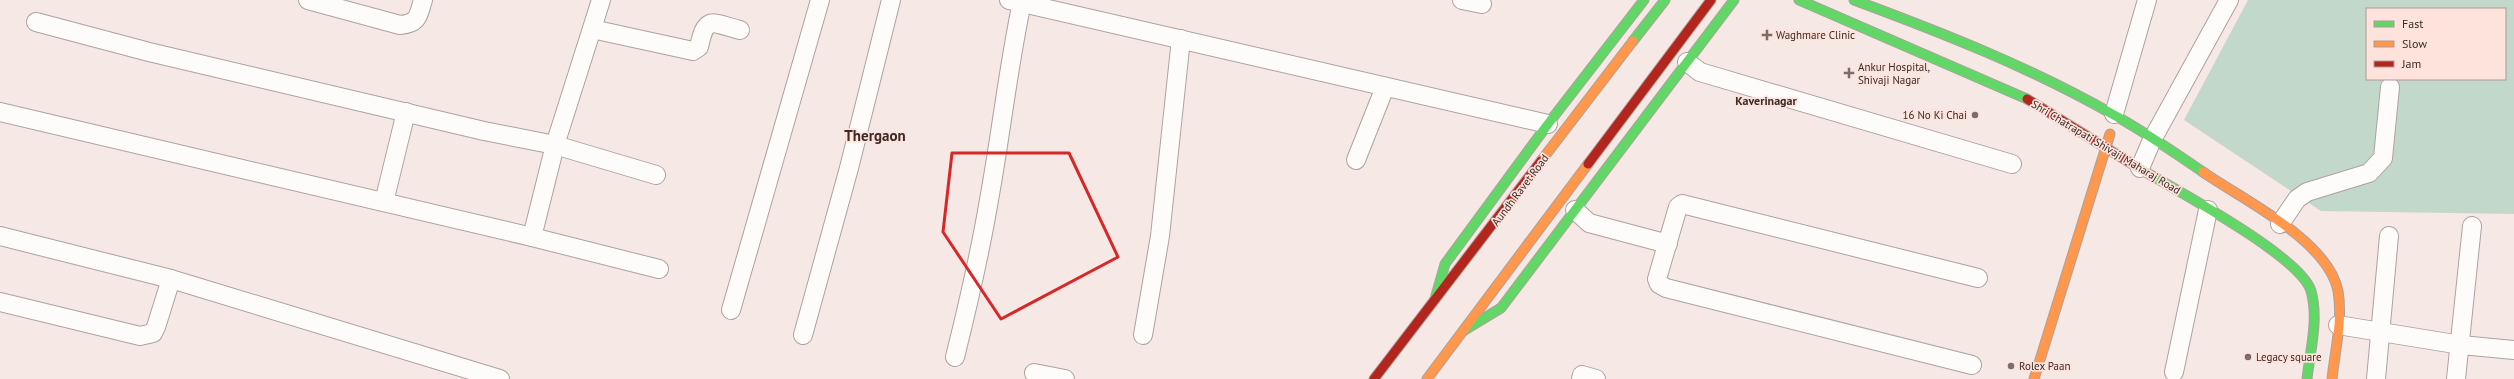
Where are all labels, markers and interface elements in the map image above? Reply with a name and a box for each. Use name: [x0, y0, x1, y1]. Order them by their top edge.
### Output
legend: [2366, 8, 2506, 80]
text: Fast: [2402, 16, 2423, 31]
place label: Waghmare Clinic: [1776, 28, 1855, 42]
marker: Waghmare Clinic: [1761, 29, 1773, 41]
text: Slow: [2402, 36, 2427, 51]
text: Jam: [2401, 56, 2421, 71]
place label: Ankur Hospital, Shivaji Nagar: [1858, 60, 1930, 87]
marker: Ankur Hospital, Shivaji Nagar: [1843, 67, 1855, 79]
district label: Kaverinagar: [1735, 93, 1797, 108]
street label: Shri Chatrapati Shivaji Maharaj Road: [2029, 97, 2183, 197]
place label: 16 No Ki Chai: [1903, 108, 1967, 122]
marker: 16 No Ki Chai: [1970, 110, 1980, 120]
district label: Thergaon: [844, 126, 906, 145]
street label: Aundh Ravet Road: [1489, 151, 1551, 229]
place label: Legacy square: [2256, 350, 2322, 364]
marker: Legacy square: [2243, 352, 2253, 362]
place label: Rolex Paan: [2019, 359, 2070, 373]
marker: Rolex Paan: [2006, 361, 2016, 371]

